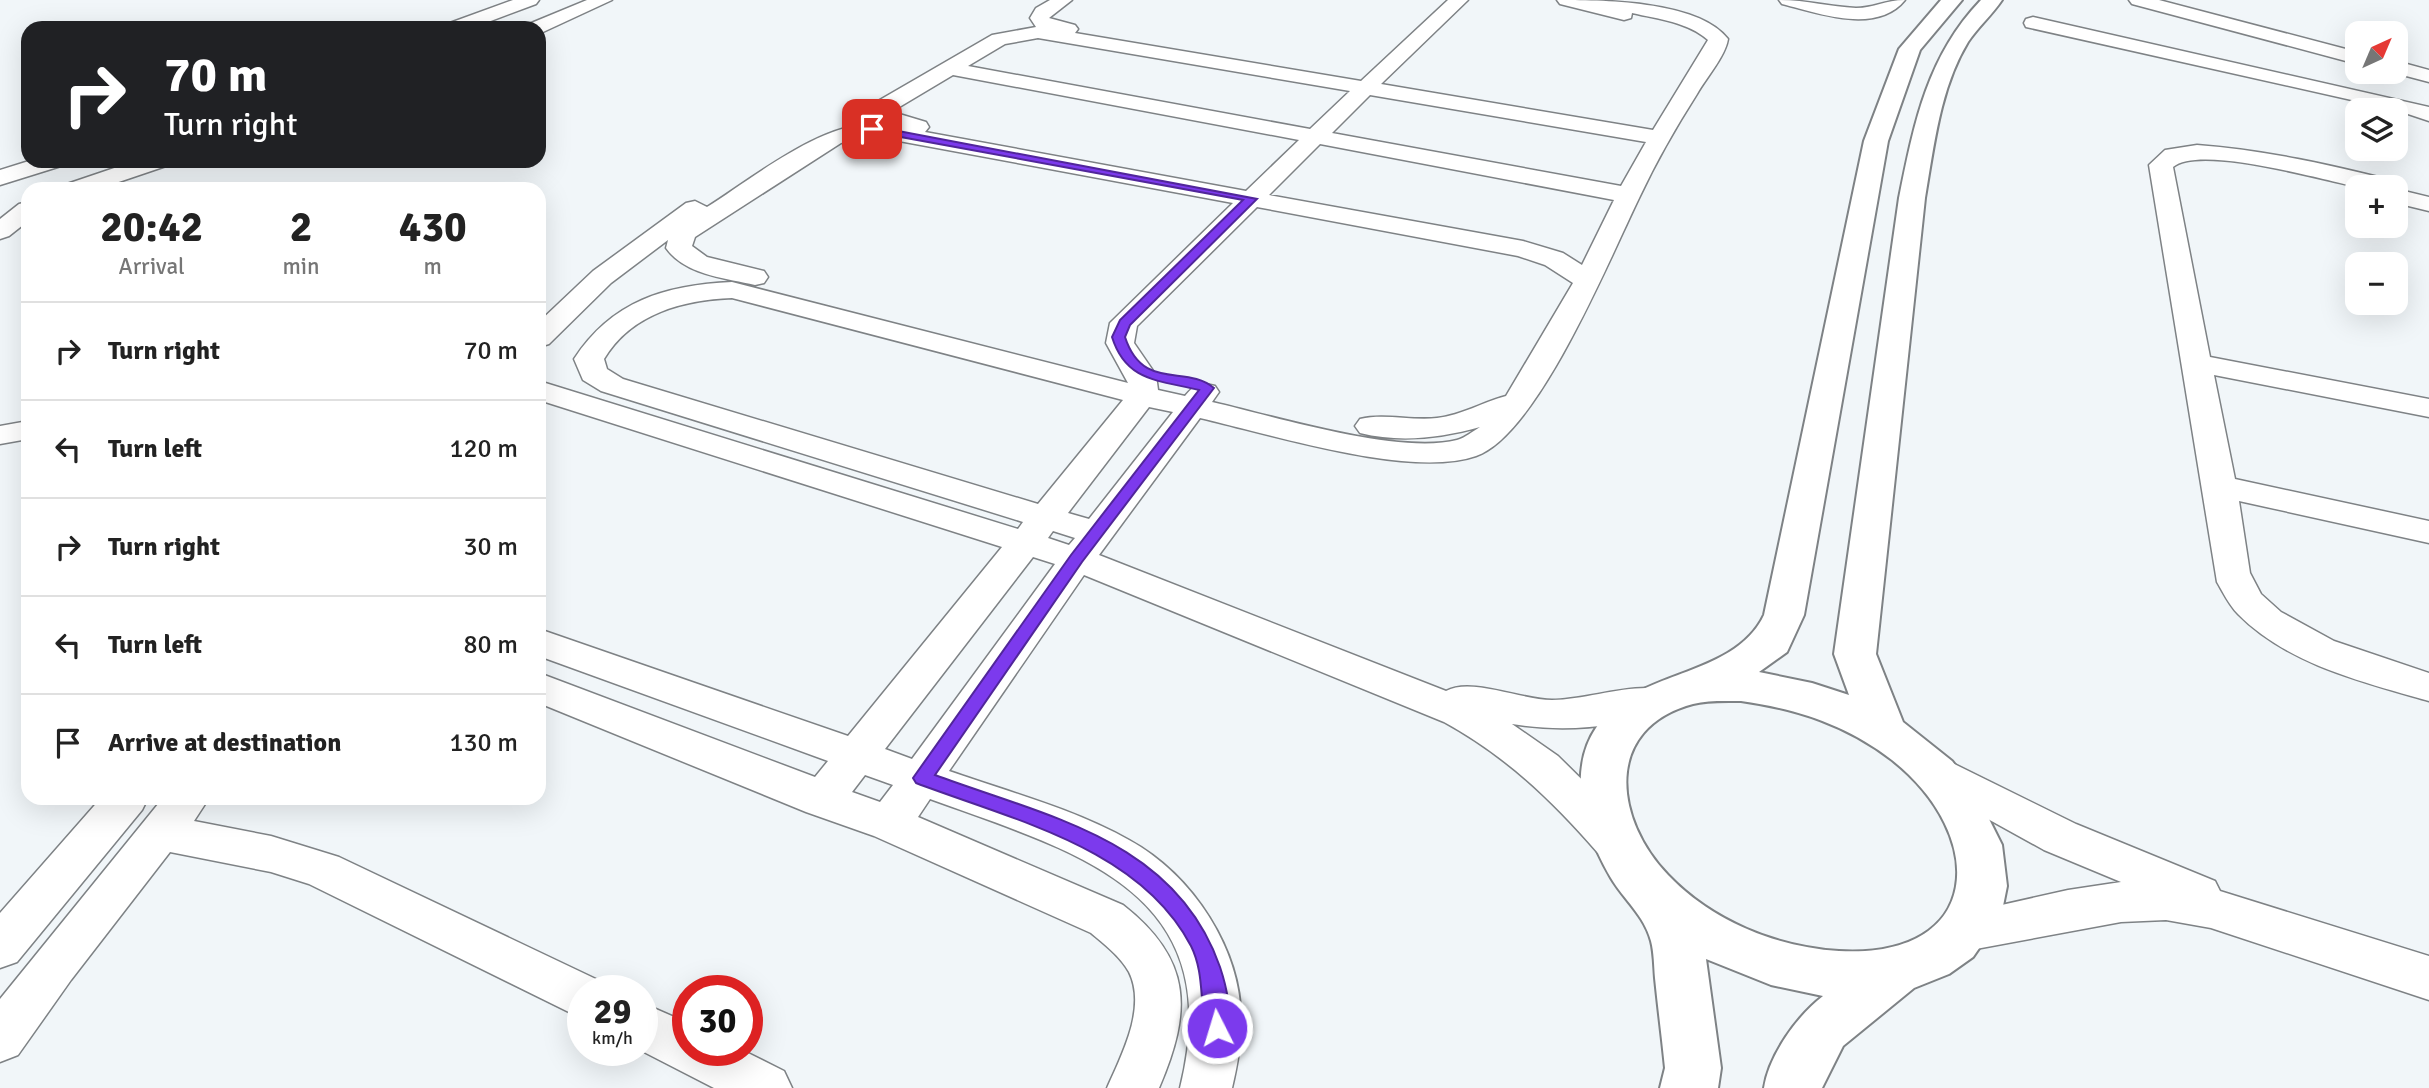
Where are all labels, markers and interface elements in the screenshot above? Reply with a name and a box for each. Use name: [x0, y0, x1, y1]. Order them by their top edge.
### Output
north arrow: [2345, 21, 2408, 84]
map controls: [2345, 21, 2408, 315]
text: 70 m: [164, 45, 267, 105]
icon: right: [49, 49, 140, 140]
button: layers: [2345, 98, 2408, 161]
pin: [842, 99, 902, 159]
text: Turn right: [164, 105, 297, 144]
icon: arrive: [853, 110, 891, 148]
button: +: [2345, 175, 2408, 238]
text: 20:42: [100, 202, 203, 253]
text: 2: [290, 202, 312, 253]
text: 430: [399, 202, 467, 253]
text: Arrival: [119, 252, 185, 281]
text: min: [282, 252, 320, 281]
text: m: [424, 252, 442, 281]
button: −: [2345, 252, 2408, 315]
icon: right: [49, 332, 87, 370]
text: Turn right: [108, 335, 220, 367]
text: 70 m: [463, 335, 518, 367]
icon: left: [49, 430, 87, 468]
text: Turn left: [108, 433, 202, 465]
text: 120 m: [449, 433, 518, 465]
icon: right: [49, 528, 87, 566]
text: Turn right: [108, 531, 220, 563]
text: 30 m: [463, 531, 518, 563]
icon: left: [49, 626, 87, 664]
text: Turn left: [108, 629, 202, 661]
text: 80 m: [463, 629, 518, 661]
icon: arrive: [49, 724, 87, 762]
text: Arrive at destination: [108, 727, 341, 759]
text: 130 m: [449, 727, 518, 759]
speed limit sign: 30: [672, 975, 763, 1066]
text: 29: [594, 990, 631, 1033]
position arrow: [1180, 991, 1254, 1065]
text: km/h: [592, 1027, 633, 1049]

